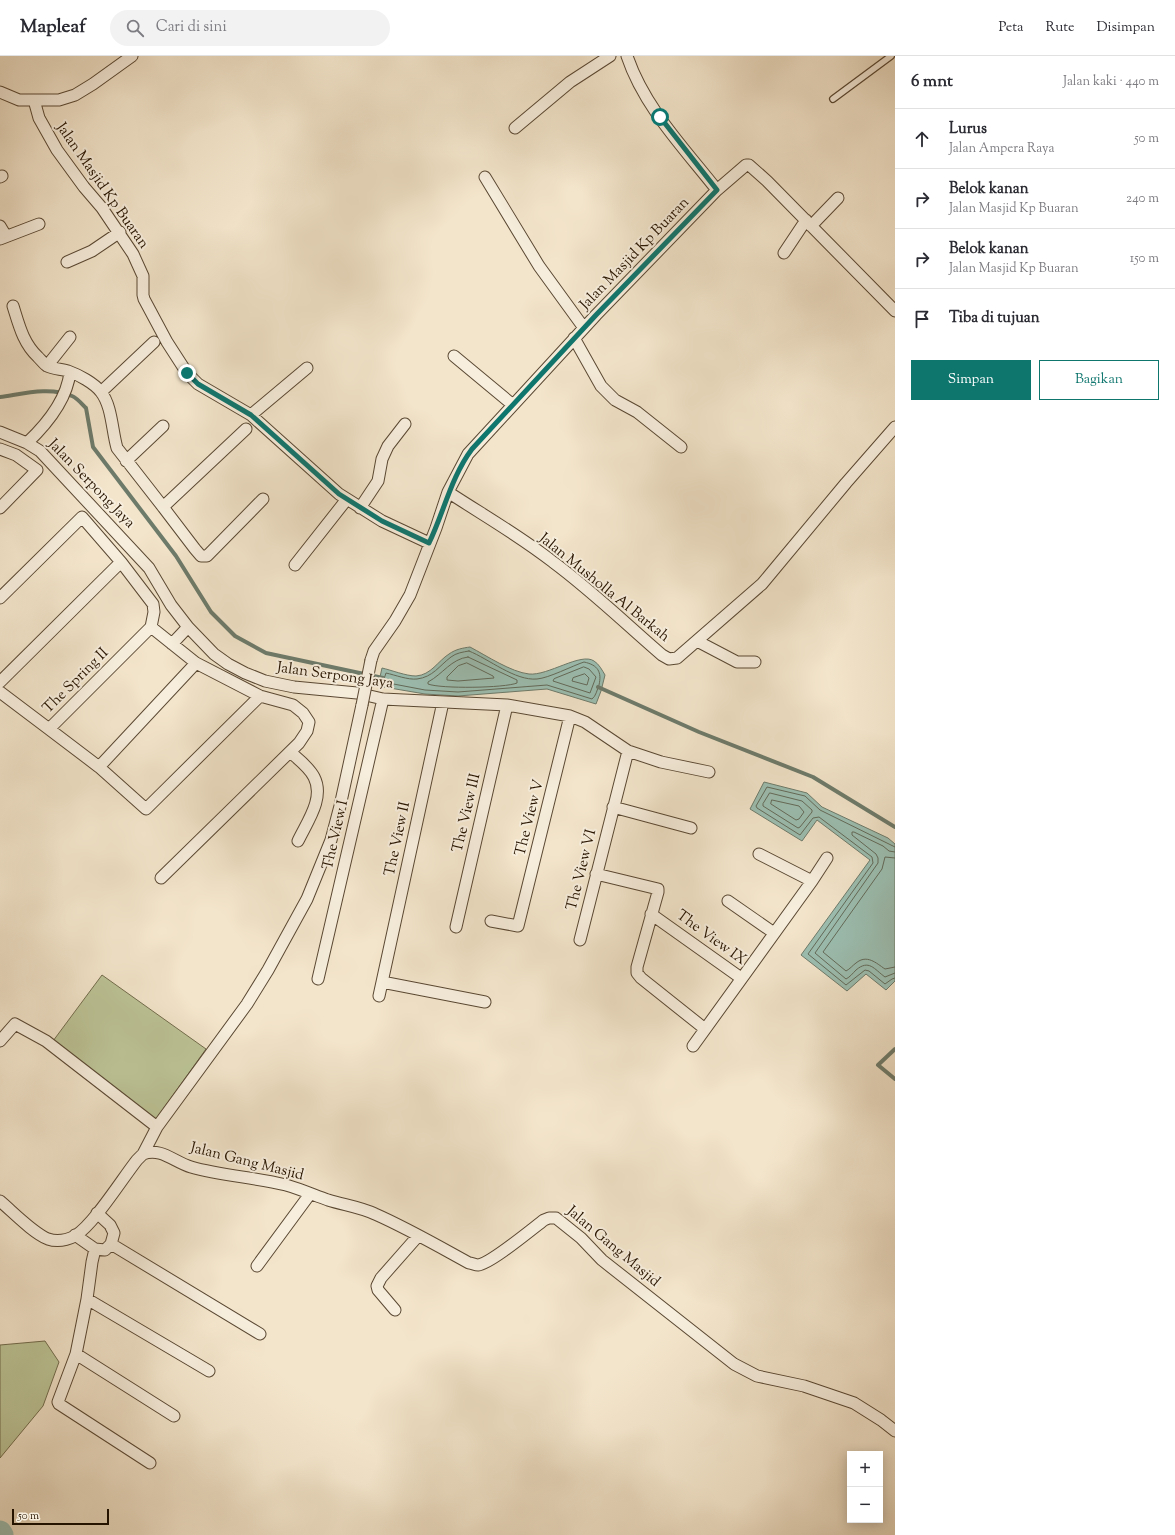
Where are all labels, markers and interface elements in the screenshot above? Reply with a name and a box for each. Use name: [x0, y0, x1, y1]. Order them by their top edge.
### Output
search box: [110, 10, 390, 46]
text: Mapleaf: [20, 14, 86, 41]
icon: search: [124, 17, 146, 39]
text: Cari di sini: [156, 17, 227, 38]
text: Peta: [998, 18, 1023, 38]
text: Rute: [1045, 18, 1075, 38]
text: Disimpan: [1097, 18, 1155, 38]
text: 6 mnt: [911, 70, 953, 94]
text: Jalan kaki · 440 m: [1063, 73, 1159, 91]
route start: [651, 108, 669, 126]
street label: Jalan Masjid Kp Buaran: [50, 118, 154, 253]
text: Lurus: [949, 119, 987, 140]
icon: ahead: [911, 128, 933, 150]
text: 50 m: [1134, 130, 1159, 148]
text: Jalan Ampera Raya: [949, 140, 1055, 158]
text: Belok kanan: [949, 179, 1029, 200]
icon: right: [911, 188, 933, 210]
text: 240 m: [1126, 190, 1159, 208]
street label: Jalan Masjid Kp Buaran: [575, 193, 695, 316]
text: Jalan Masjid Kp Buaran: [949, 200, 1079, 218]
text: Belok kanan: [949, 239, 1029, 260]
icon: right: [911, 248, 933, 270]
text: 150 m: [1130, 250, 1159, 268]
text: Jalan Masjid Kp Buaran: [949, 260, 1079, 278]
icon: arrive: [911, 308, 933, 330]
text: Tiba di tujuan: [949, 308, 1040, 329]
button: Simpan: [911, 360, 1031, 400]
button: Bagikan: [1039, 360, 1159, 400]
route end: [178, 364, 196, 382]
street label: Jalan Serpong Jaya: [42, 434, 139, 533]
street label: Jalan Musholla Al Barkah: [533, 528, 674, 648]
street label: The Spring II: [38, 643, 114, 719]
street label: Jalan Serpong Jaya: [275, 657, 395, 695]
street label: The View III: [448, 771, 486, 855]
street label: The View V: [510, 778, 550, 858]
street label: The View I: [318, 798, 354, 872]
street label: The View II: [380, 800, 416, 878]
street label: The View VI: [562, 827, 602, 913]
street label: The View IX: [672, 905, 750, 971]
street label: Jalan Gang Masjid: [187, 1138, 306, 1186]
street label: Jalan Gang Masjid: [561, 1201, 665, 1293]
map controls: [847, 1451, 883, 1523]
button: +: [847, 1451, 883, 1487]
button: −: [847, 1487, 883, 1523]
scale bar: [12, 1507, 109, 1526]
text: 50 m: [18, 1508, 39, 1524]

